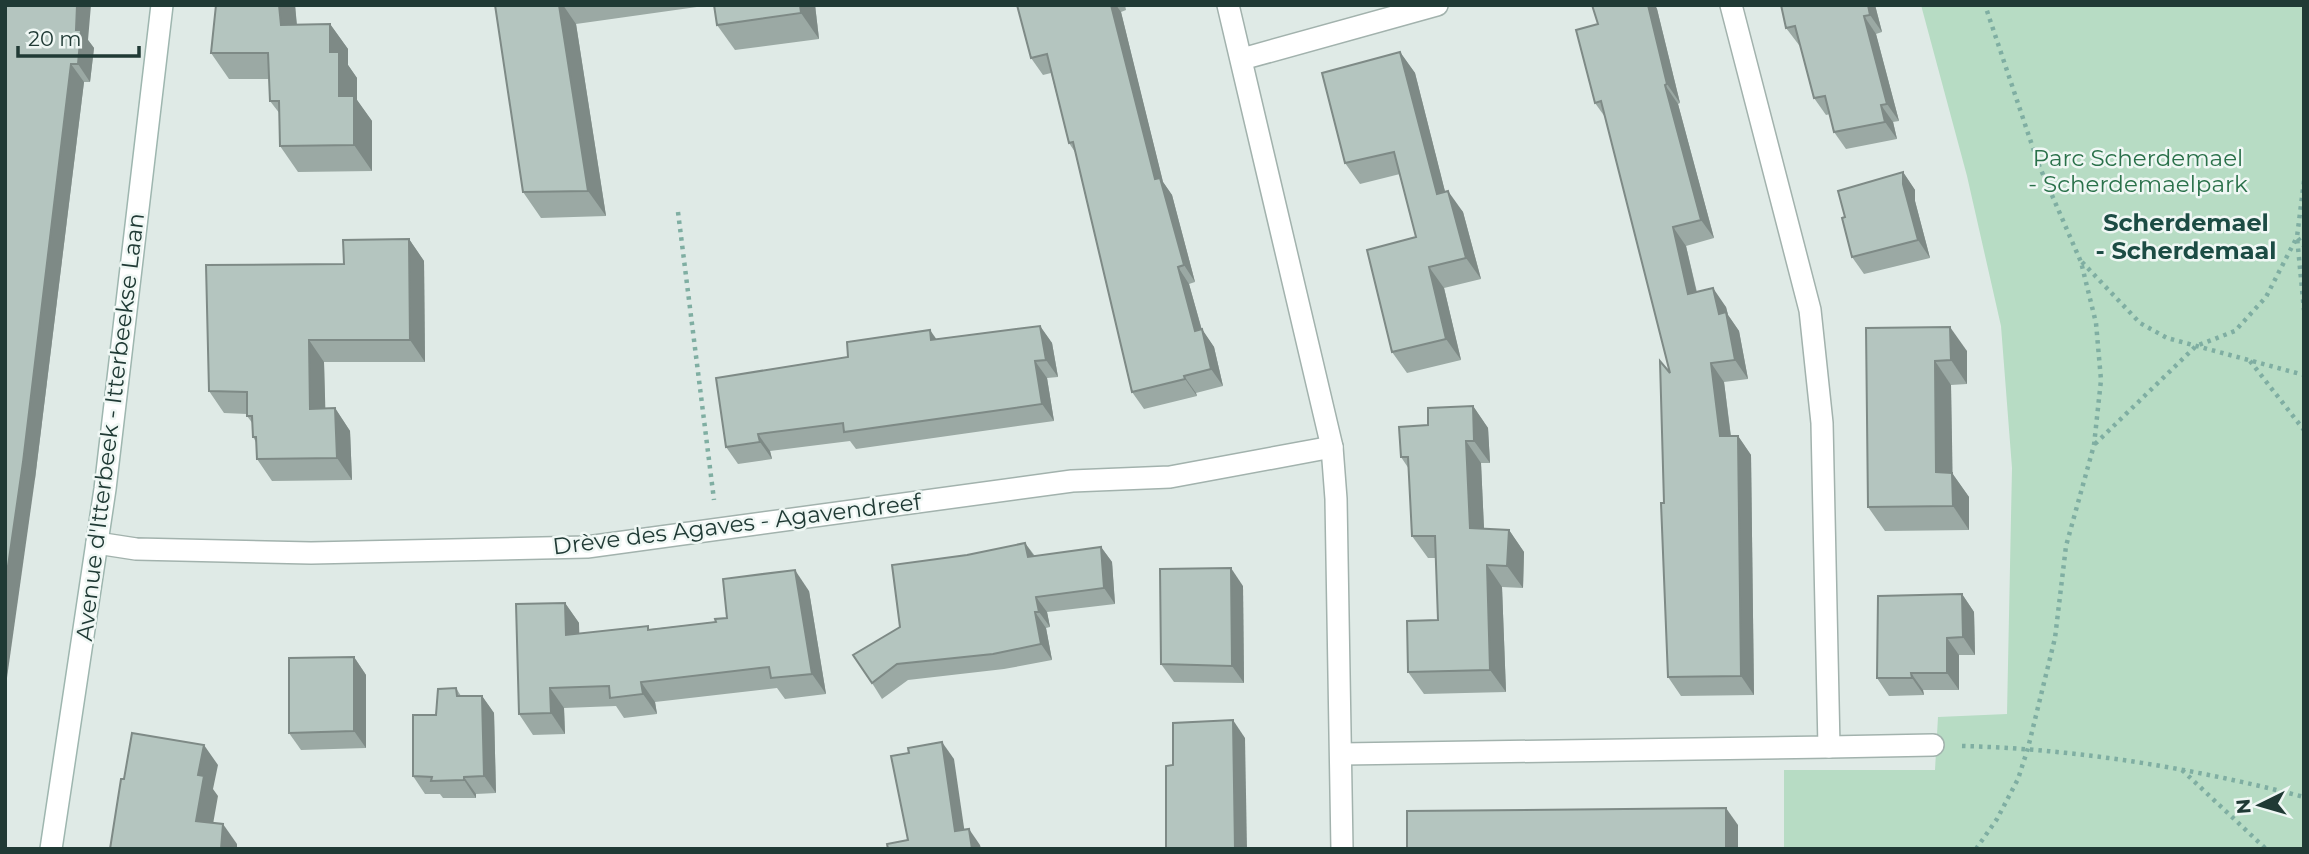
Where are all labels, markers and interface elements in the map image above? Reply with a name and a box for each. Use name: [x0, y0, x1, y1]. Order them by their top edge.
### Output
scale bar: [18, 14, 138, 58]
text: 20 m: [28, 26, 82, 51]
park label: Parc Scherdemael - Scherdemaelpark: [2028, 144, 2248, 198]
district label: Scherdemael - Scherdemaal: [2095, 208, 2277, 265]
street label: Avenue d'Itterbeek - Itterbeekse Laan: [70, 212, 150, 642]
street label: Drève des Agaves - Agavendreef: [551, 487, 924, 561]
north arrow: [2225, 770, 2295, 840]
text: N: [2231, 798, 2256, 815]

